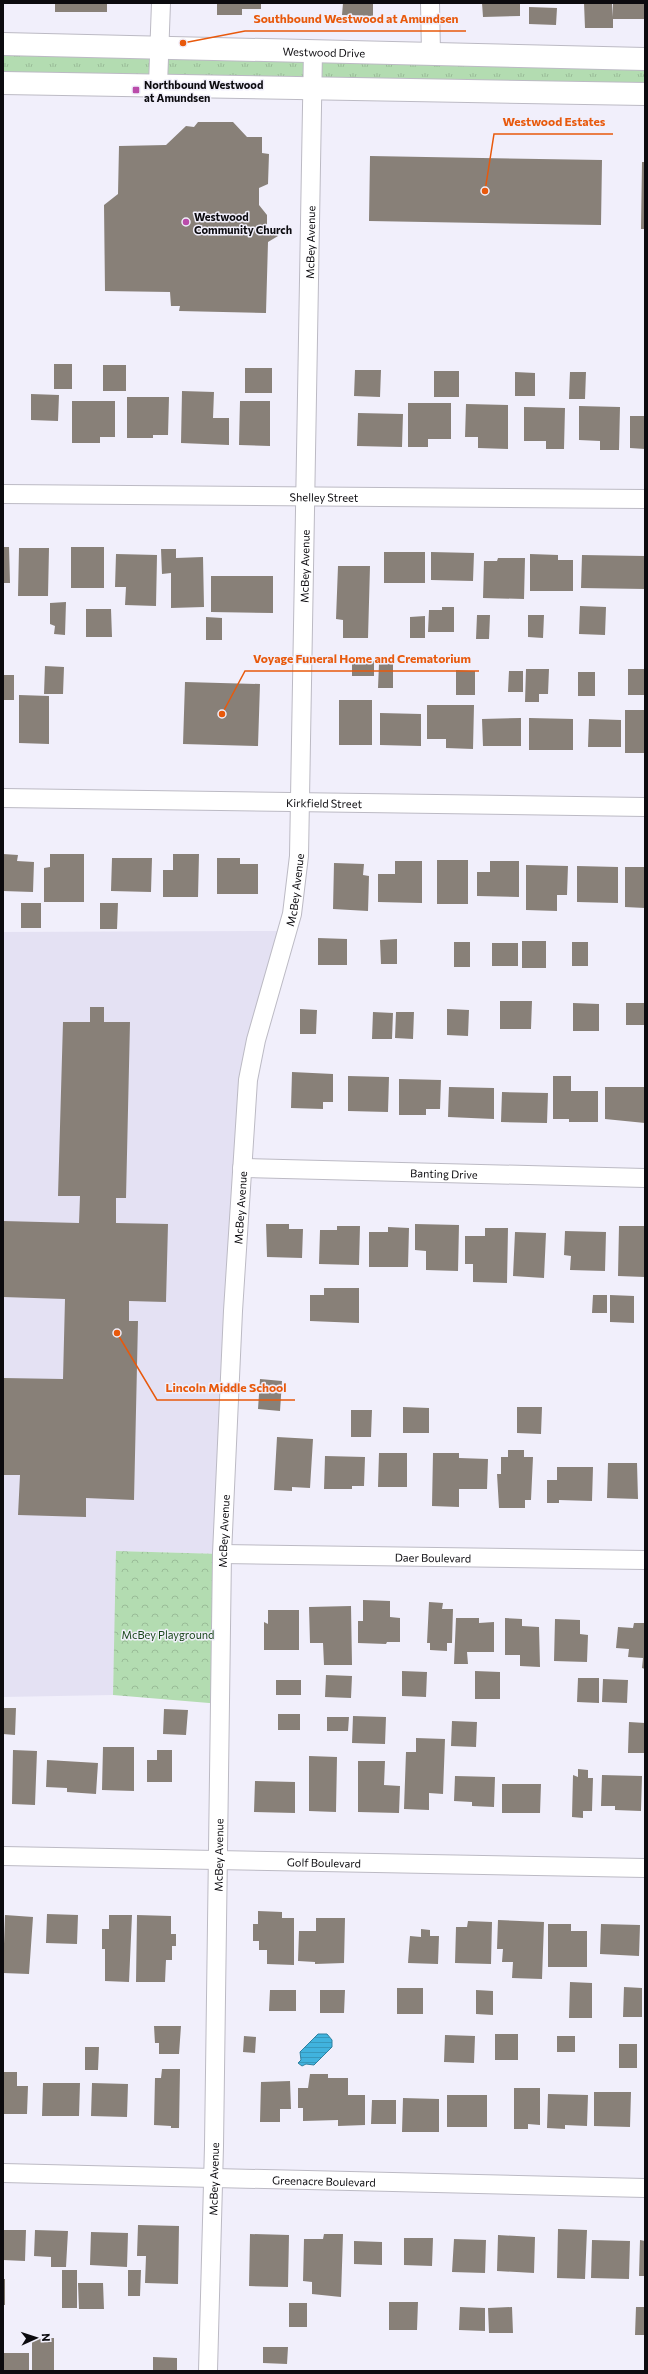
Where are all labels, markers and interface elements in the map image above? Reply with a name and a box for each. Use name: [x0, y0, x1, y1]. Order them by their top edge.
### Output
callout: Southbound Westwood at Amundsen: [245, 7, 466, 31]
text: Southbound Westwood at Amundsen: [253, 11, 459, 25]
street label: Westwood Drive: [282, 44, 366, 59]
place label: Northbound Westwood at Amundsen: [144, 78, 263, 104]
marker: Northbound Westwood at Amundsen: [131, 85, 141, 95]
callout: Westwood Estates: [494, 110, 613, 134]
text: Westwood Estates: [503, 114, 606, 128]
street label: McBey Avenue: [303, 205, 317, 279]
place label: Westwood Community Church: [194, 210, 292, 236]
marker: Westwood Community Church: [181, 217, 191, 227]
street label: Shelley Street: [290, 490, 359, 503]
street label: McBey Avenue: [297, 529, 311, 603]
callout: Voyage Funeral Home and Crematorium: [245, 647, 479, 671]
text: Voyage Funeral Home and Crematorium: [253, 651, 471, 665]
street label: Kirkfield Street: [286, 795, 363, 810]
street label: McBey Avenue: [282, 853, 306, 928]
street label: Banting Drive: [410, 1166, 478, 1180]
street label: McBey Avenue: [231, 1170, 249, 1245]
callout: Lincoln Middle School: [157, 1376, 295, 1400]
text: Lincoln Middle School: [165, 1380, 287, 1394]
street label: McBey Avenue: [215, 1494, 231, 1568]
street label: Daer Boulevard: [395, 1550, 471, 1564]
park label: McBey Playground: [122, 1628, 214, 1641]
street label: McBey Avenue: [211, 1818, 225, 1892]
street label: Golf Boulevard: [287, 1855, 361, 1869]
street label: McBey Avenue: [206, 2142, 221, 2216]
street label: Greenacre Boulevard: [272, 2173, 376, 2188]
north arrow: [16, 2318, 56, 2358]
text: N: [40, 2333, 53, 2342]

